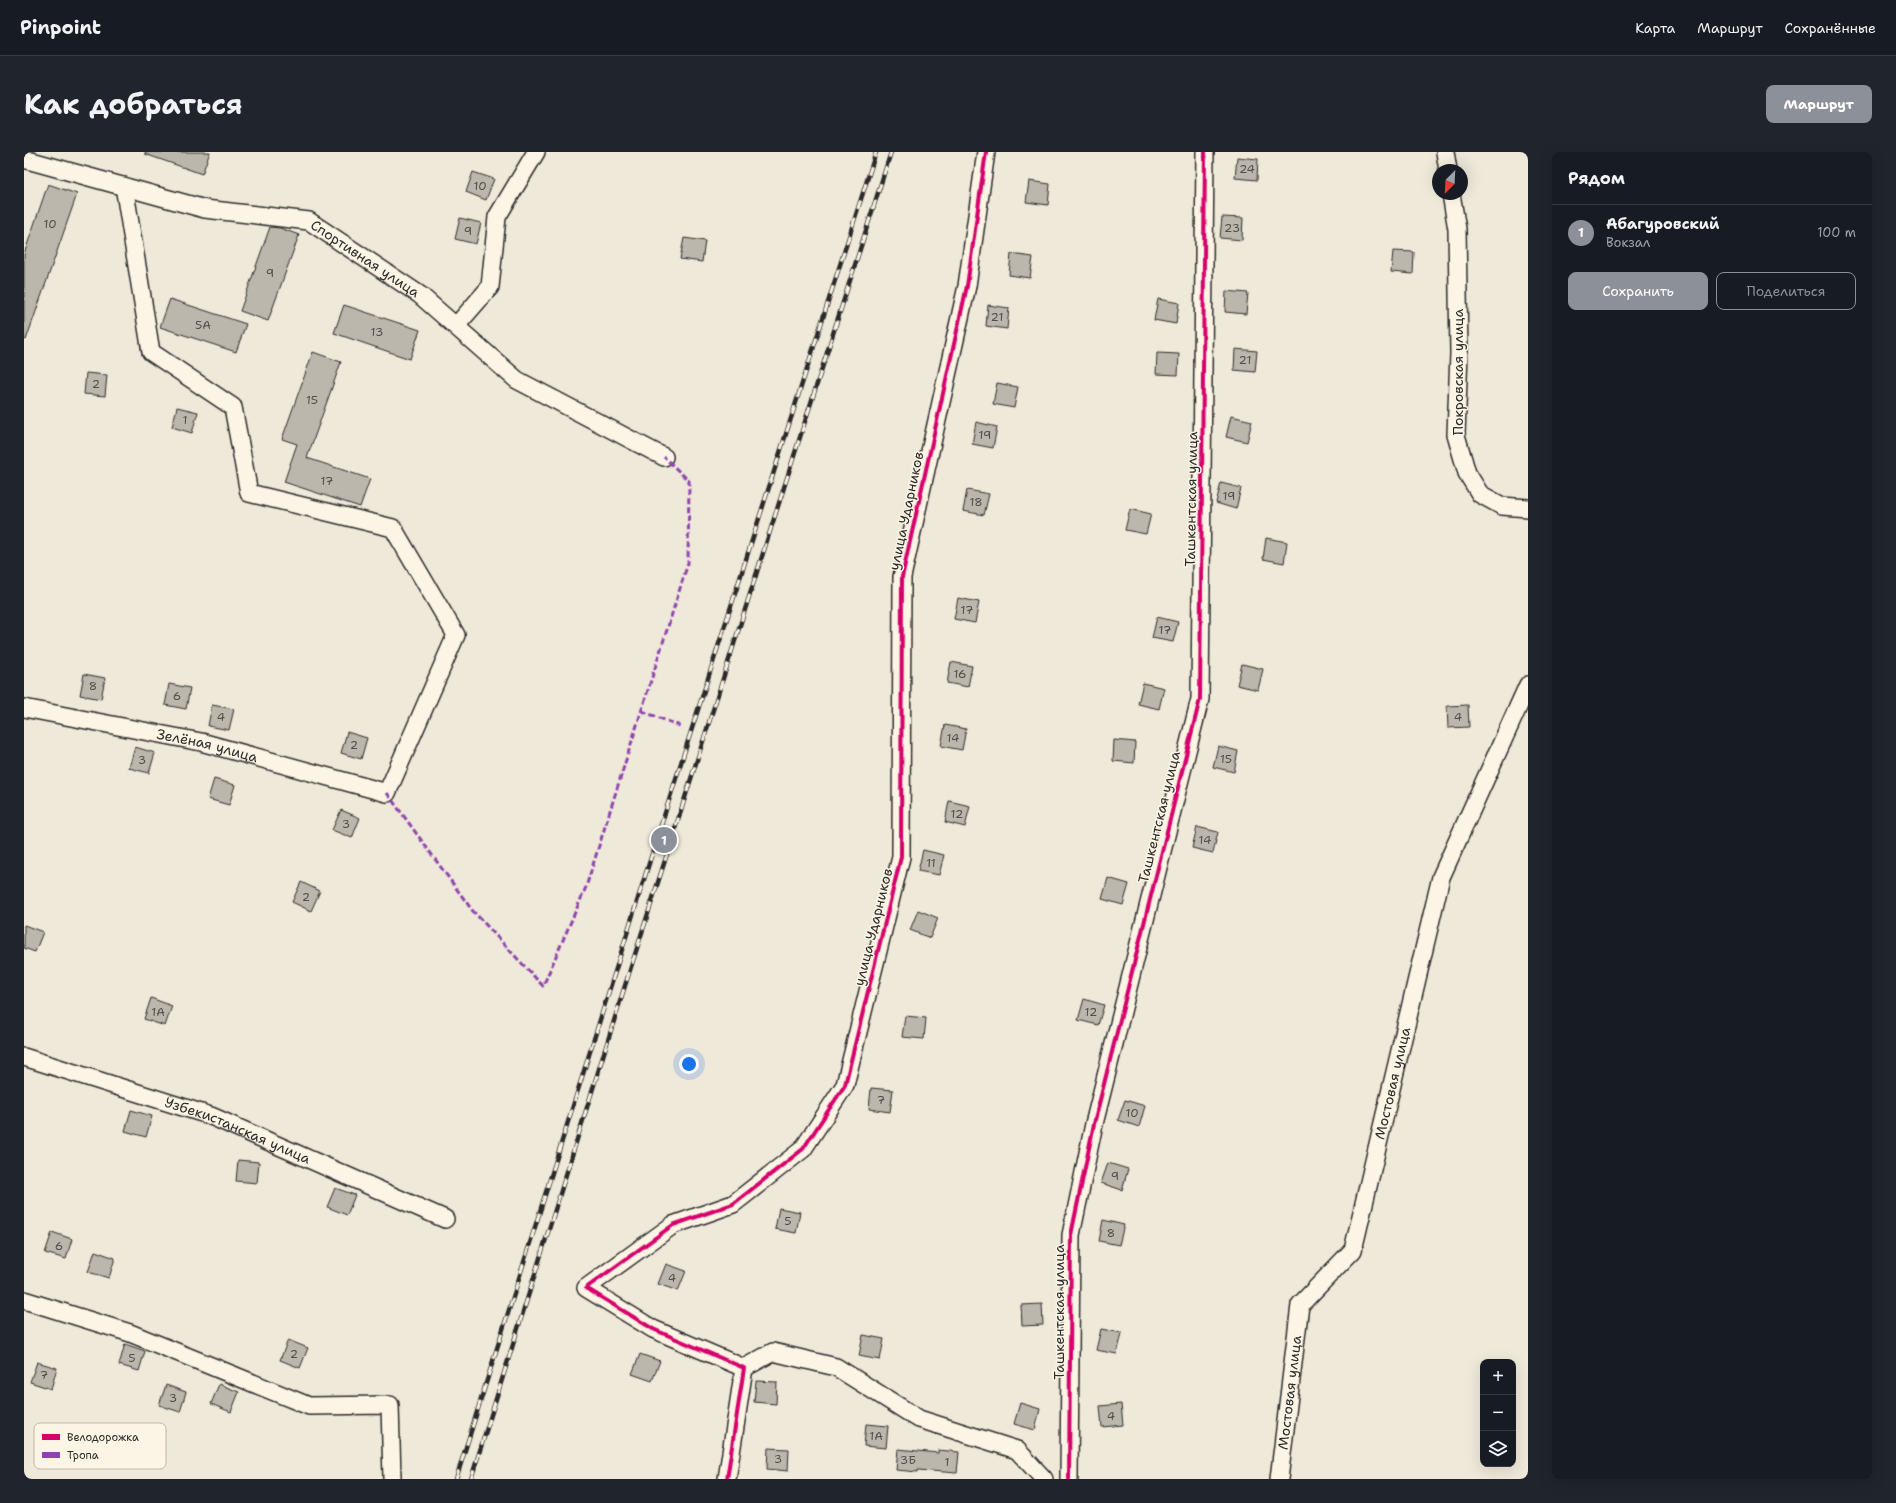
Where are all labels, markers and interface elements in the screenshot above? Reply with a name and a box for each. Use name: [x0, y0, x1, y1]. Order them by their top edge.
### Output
text: Pinpoint: [20, 15, 101, 40]
text: Карта: [1635, 19, 1675, 37]
text: Маршрут: [1697, 19, 1763, 37]
text: Сохранённые: [1785, 19, 1876, 37]
text: Как добраться: [24, 85, 243, 123]
button: Маршрут: [1766, 85, 1872, 123]
house number: 24: [1239, 161, 1255, 177]
north arrow: [1432, 164, 1468, 200]
text: Рядом: [1568, 167, 1625, 189]
house number: 10: [473, 178, 487, 194]
text: Абагуровский: [1606, 214, 1719, 234]
house number: 10: [43, 216, 57, 232]
street label: Спортивная улица: [307, 216, 423, 301]
house number: 23: [1224, 220, 1240, 236]
house number: 9: [464, 223, 472, 239]
text: 1: [1578, 224, 1584, 241]
text: 100 m: [1817, 224, 1856, 241]
text: Вокзал: [1606, 234, 1650, 251]
house number: 9: [266, 265, 274, 281]
button: Сохранить: [1568, 272, 1708, 310]
button: Поделиться: [1716, 272, 1856, 310]
house number: 21: [991, 309, 1003, 325]
street label: Покровская улица: [1449, 309, 1467, 435]
house number: 5А: [195, 317, 211, 333]
house number: 13: [371, 324, 383, 340]
house number: 21: [1239, 352, 1251, 368]
house number: 2: [92, 376, 100, 392]
house number: 15: [306, 392, 318, 408]
house number: 1: [182, 412, 188, 428]
house number: 19: [979, 427, 991, 443]
street label: Ташкентская улица: [1181, 431, 1201, 567]
street label: улица Ударников: [885, 450, 927, 572]
house number: 17: [321, 473, 333, 489]
house number: 19: [1223, 488, 1235, 504]
house number: 18: [969, 494, 983, 510]
house number: 17: [961, 602, 973, 618]
house number: 17: [1159, 622, 1171, 638]
house number: 16: [953, 666, 967, 682]
house number: 8: [89, 678, 97, 694]
house number: 6: [173, 688, 181, 704]
house number: 4: [217, 709, 225, 725]
house number: 4: [1454, 709, 1462, 725]
street label: Зелёная улица: [155, 725, 260, 766]
house number: 14: [947, 730, 959, 746]
house number: 2: [350, 737, 358, 753]
street label: Ташкентская улица: [1134, 749, 1184, 885]
house number: 15: [1220, 751, 1232, 767]
house number: 3: [138, 752, 146, 768]
house number: 12: [951, 806, 963, 822]
house number: 3: [342, 816, 350, 832]
pin: 1: [651, 825, 677, 855]
house number: 14: [1199, 832, 1211, 848]
house number: 11: [926, 855, 936, 871]
street label: улица Ударников: [850, 866, 896, 988]
house number: 2: [302, 889, 310, 905]
house number: 1А: [151, 1004, 165, 1020]
house number: 12: [1085, 1004, 1097, 1020]
street label: Мостовая улица: [1370, 1025, 1414, 1141]
your location: [679, 1054, 699, 1074]
house number: 7: [877, 1092, 885, 1108]
street label: Узбекистанская улица: [163, 1093, 314, 1168]
house number: 10: [1125, 1105, 1139, 1121]
house number: 9: [1111, 1168, 1119, 1184]
house number: 5: [784, 1213, 792, 1229]
house number: 8: [1107, 1225, 1115, 1241]
house number: 6: [55, 1238, 63, 1254]
street label: Ташкентская улица: [1050, 1244, 1068, 1380]
house number: 4: [668, 1270, 676, 1286]
street label: Мостовая улица: [1274, 1334, 1305, 1451]
house number: 2: [290, 1346, 298, 1362]
house number: 5: [128, 1350, 136, 1366]
map controls: [1480, 1359, 1516, 1467]
button: +: [1480, 1359, 1516, 1395]
house number: 7: [40, 1367, 48, 1383]
house number: 3: [169, 1390, 177, 1406]
button: −: [1480, 1395, 1516, 1431]
house number: 4: [1107, 1408, 1115, 1424]
legend: [34, 1423, 166, 1469]
house number: 1А: [869, 1428, 883, 1444]
text: Велодорожка: [67, 1430, 139, 1445]
button: layers: [1480, 1431, 1516, 1467]
text: Тропа: [67, 1448, 99, 1463]
house number: 3: [774, 1451, 782, 1467]
house number: 3Б: [900, 1452, 916, 1468]
house number: 1: [944, 1454, 950, 1470]

